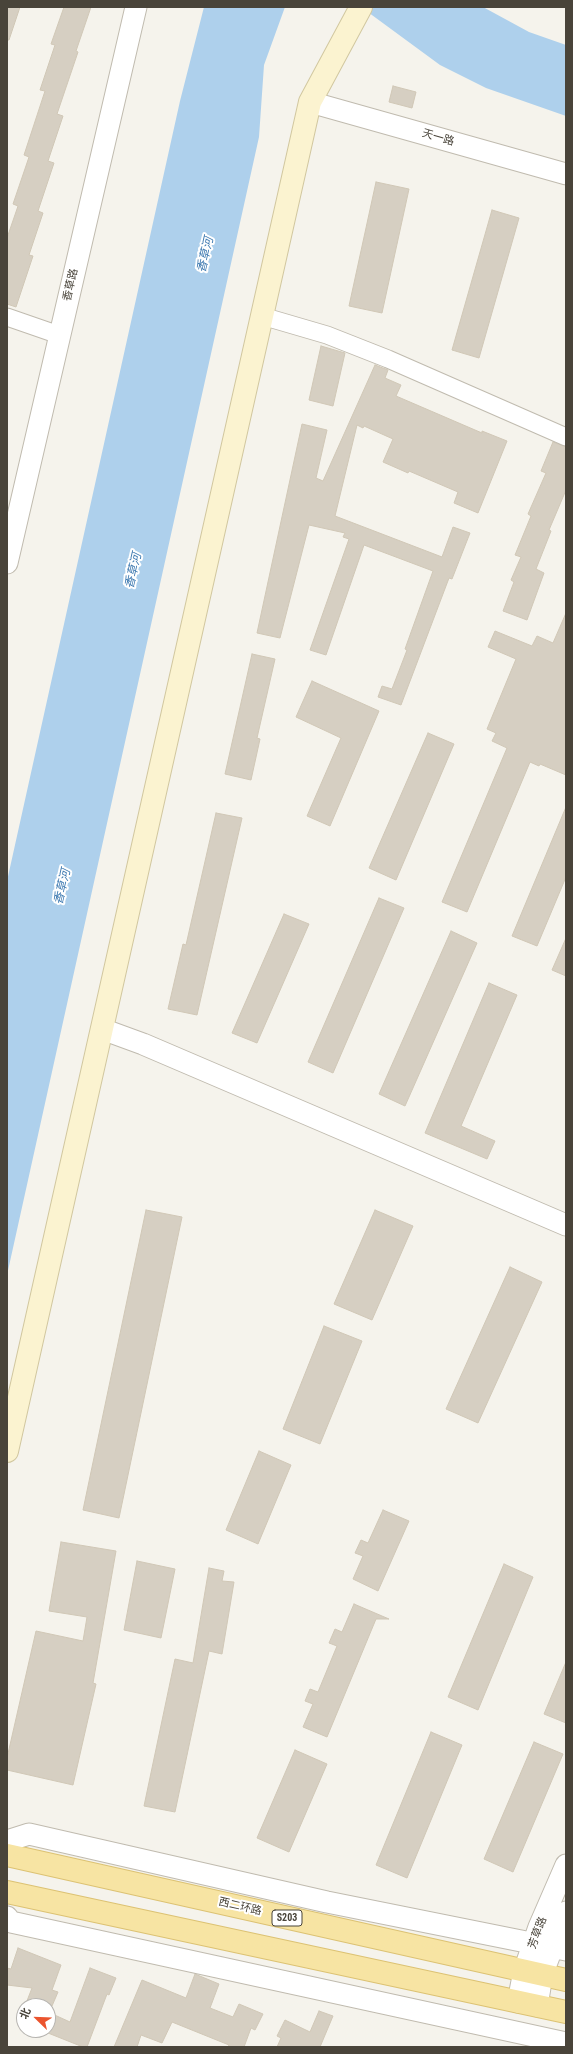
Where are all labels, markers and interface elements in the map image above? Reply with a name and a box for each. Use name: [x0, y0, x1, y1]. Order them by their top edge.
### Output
street label: 天一路: [420, 127, 456, 149]
water label: 香草河: [195, 236, 217, 274]
street label: 香草路: [61, 267, 81, 303]
water label: 香草河: [123, 552, 145, 590]
water label: 香草河: [52, 868, 74, 906]
street label: 西二环路: [217, 1896, 263, 1918]
road number: S203: [272, 1910, 302, 1926]
street label: 芳草路: [526, 1915, 550, 1951]
north arrow: [16, 1998, 56, 2038]
text: 北: [17, 2006, 34, 2021]

